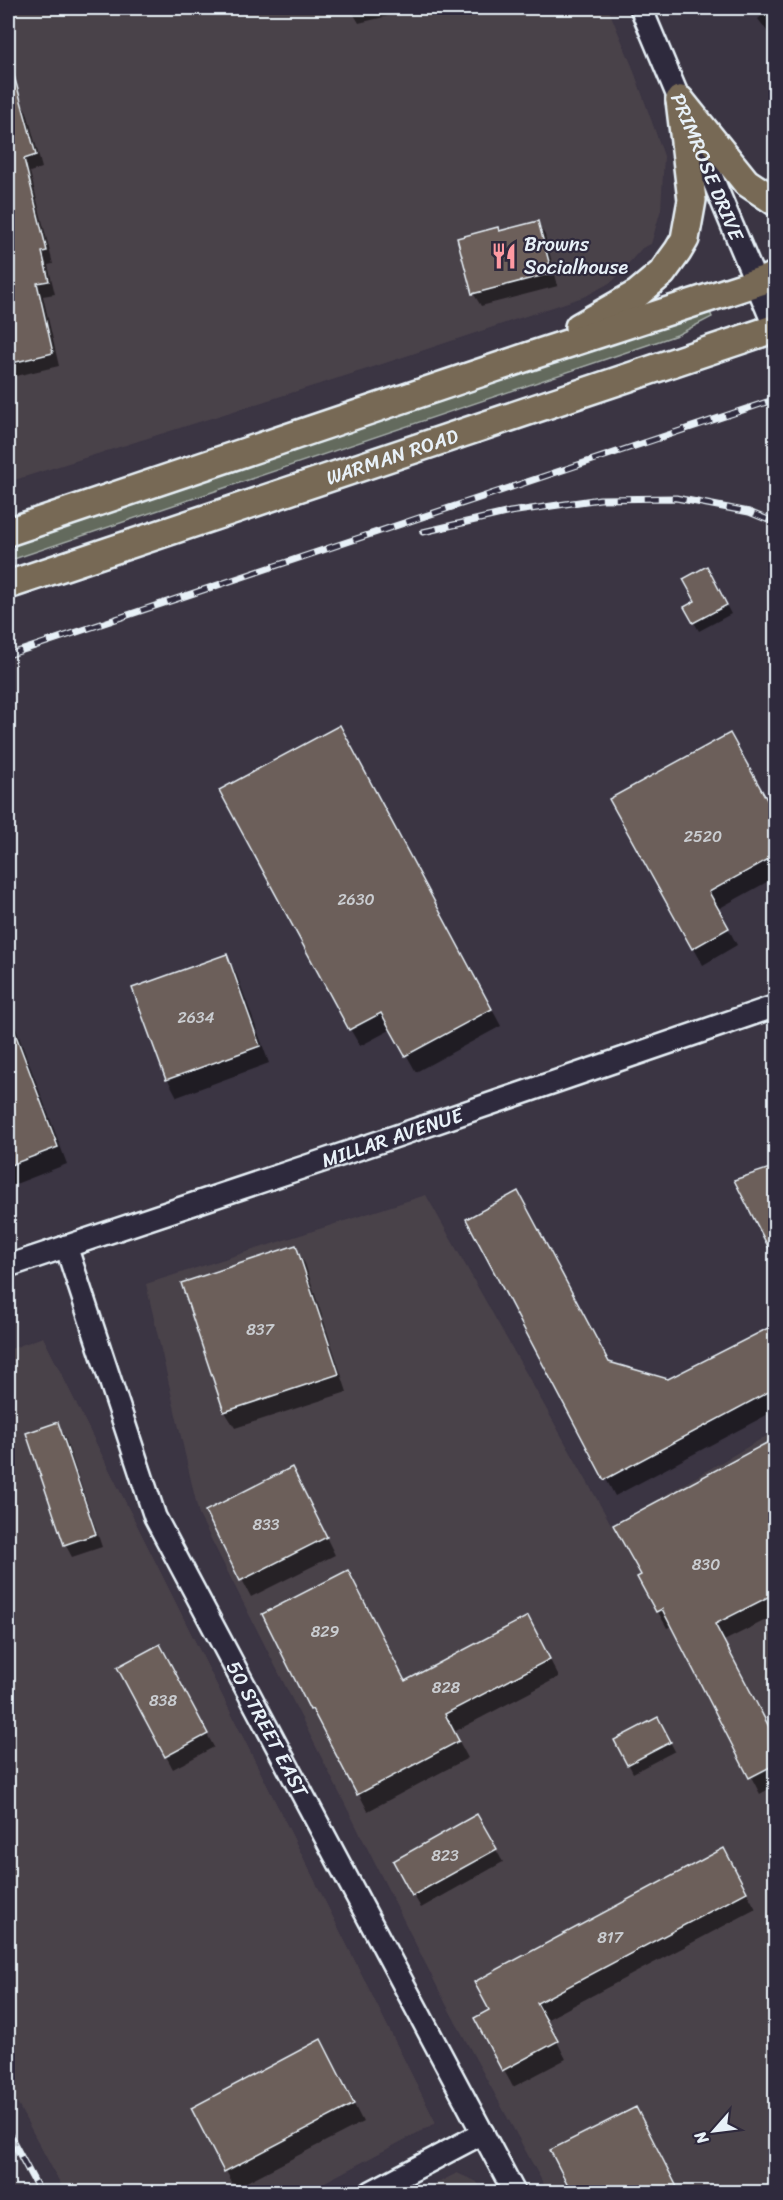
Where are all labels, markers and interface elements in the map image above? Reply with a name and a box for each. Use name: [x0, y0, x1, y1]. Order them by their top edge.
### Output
street label: PRIMROSE DRIVE: [660, 87, 754, 248]
place label: Browns Socialhouse: [524, 227, 629, 285]
restaurant icon: Browns Socialhouse: [489, 241, 519, 271]
street label: WARMAN ROAD: [321, 419, 463, 495]
house number: 2520: [684, 822, 722, 851]
house number: 2630: [337, 885, 375, 914]
house number: 2634: [177, 1003, 215, 1032]
street label: MILLAR AVENUE: [317, 1097, 469, 1178]
house number: 837: [246, 1315, 275, 1344]
house number: 833: [252, 1510, 280, 1539]
house number: 830: [692, 1550, 720, 1579]
house number: 829: [311, 1617, 340, 1646]
street label: 50 STREET EAST: [216, 1654, 318, 1805]
house number: 828: [432, 1673, 461, 1702]
house number: 838: [149, 1686, 177, 1715]
house number: 823: [431, 1841, 459, 1870]
house number: 817: [597, 1923, 624, 1952]
north arrow: [684, 2101, 744, 2161]
text: N: [685, 2125, 717, 2150]

